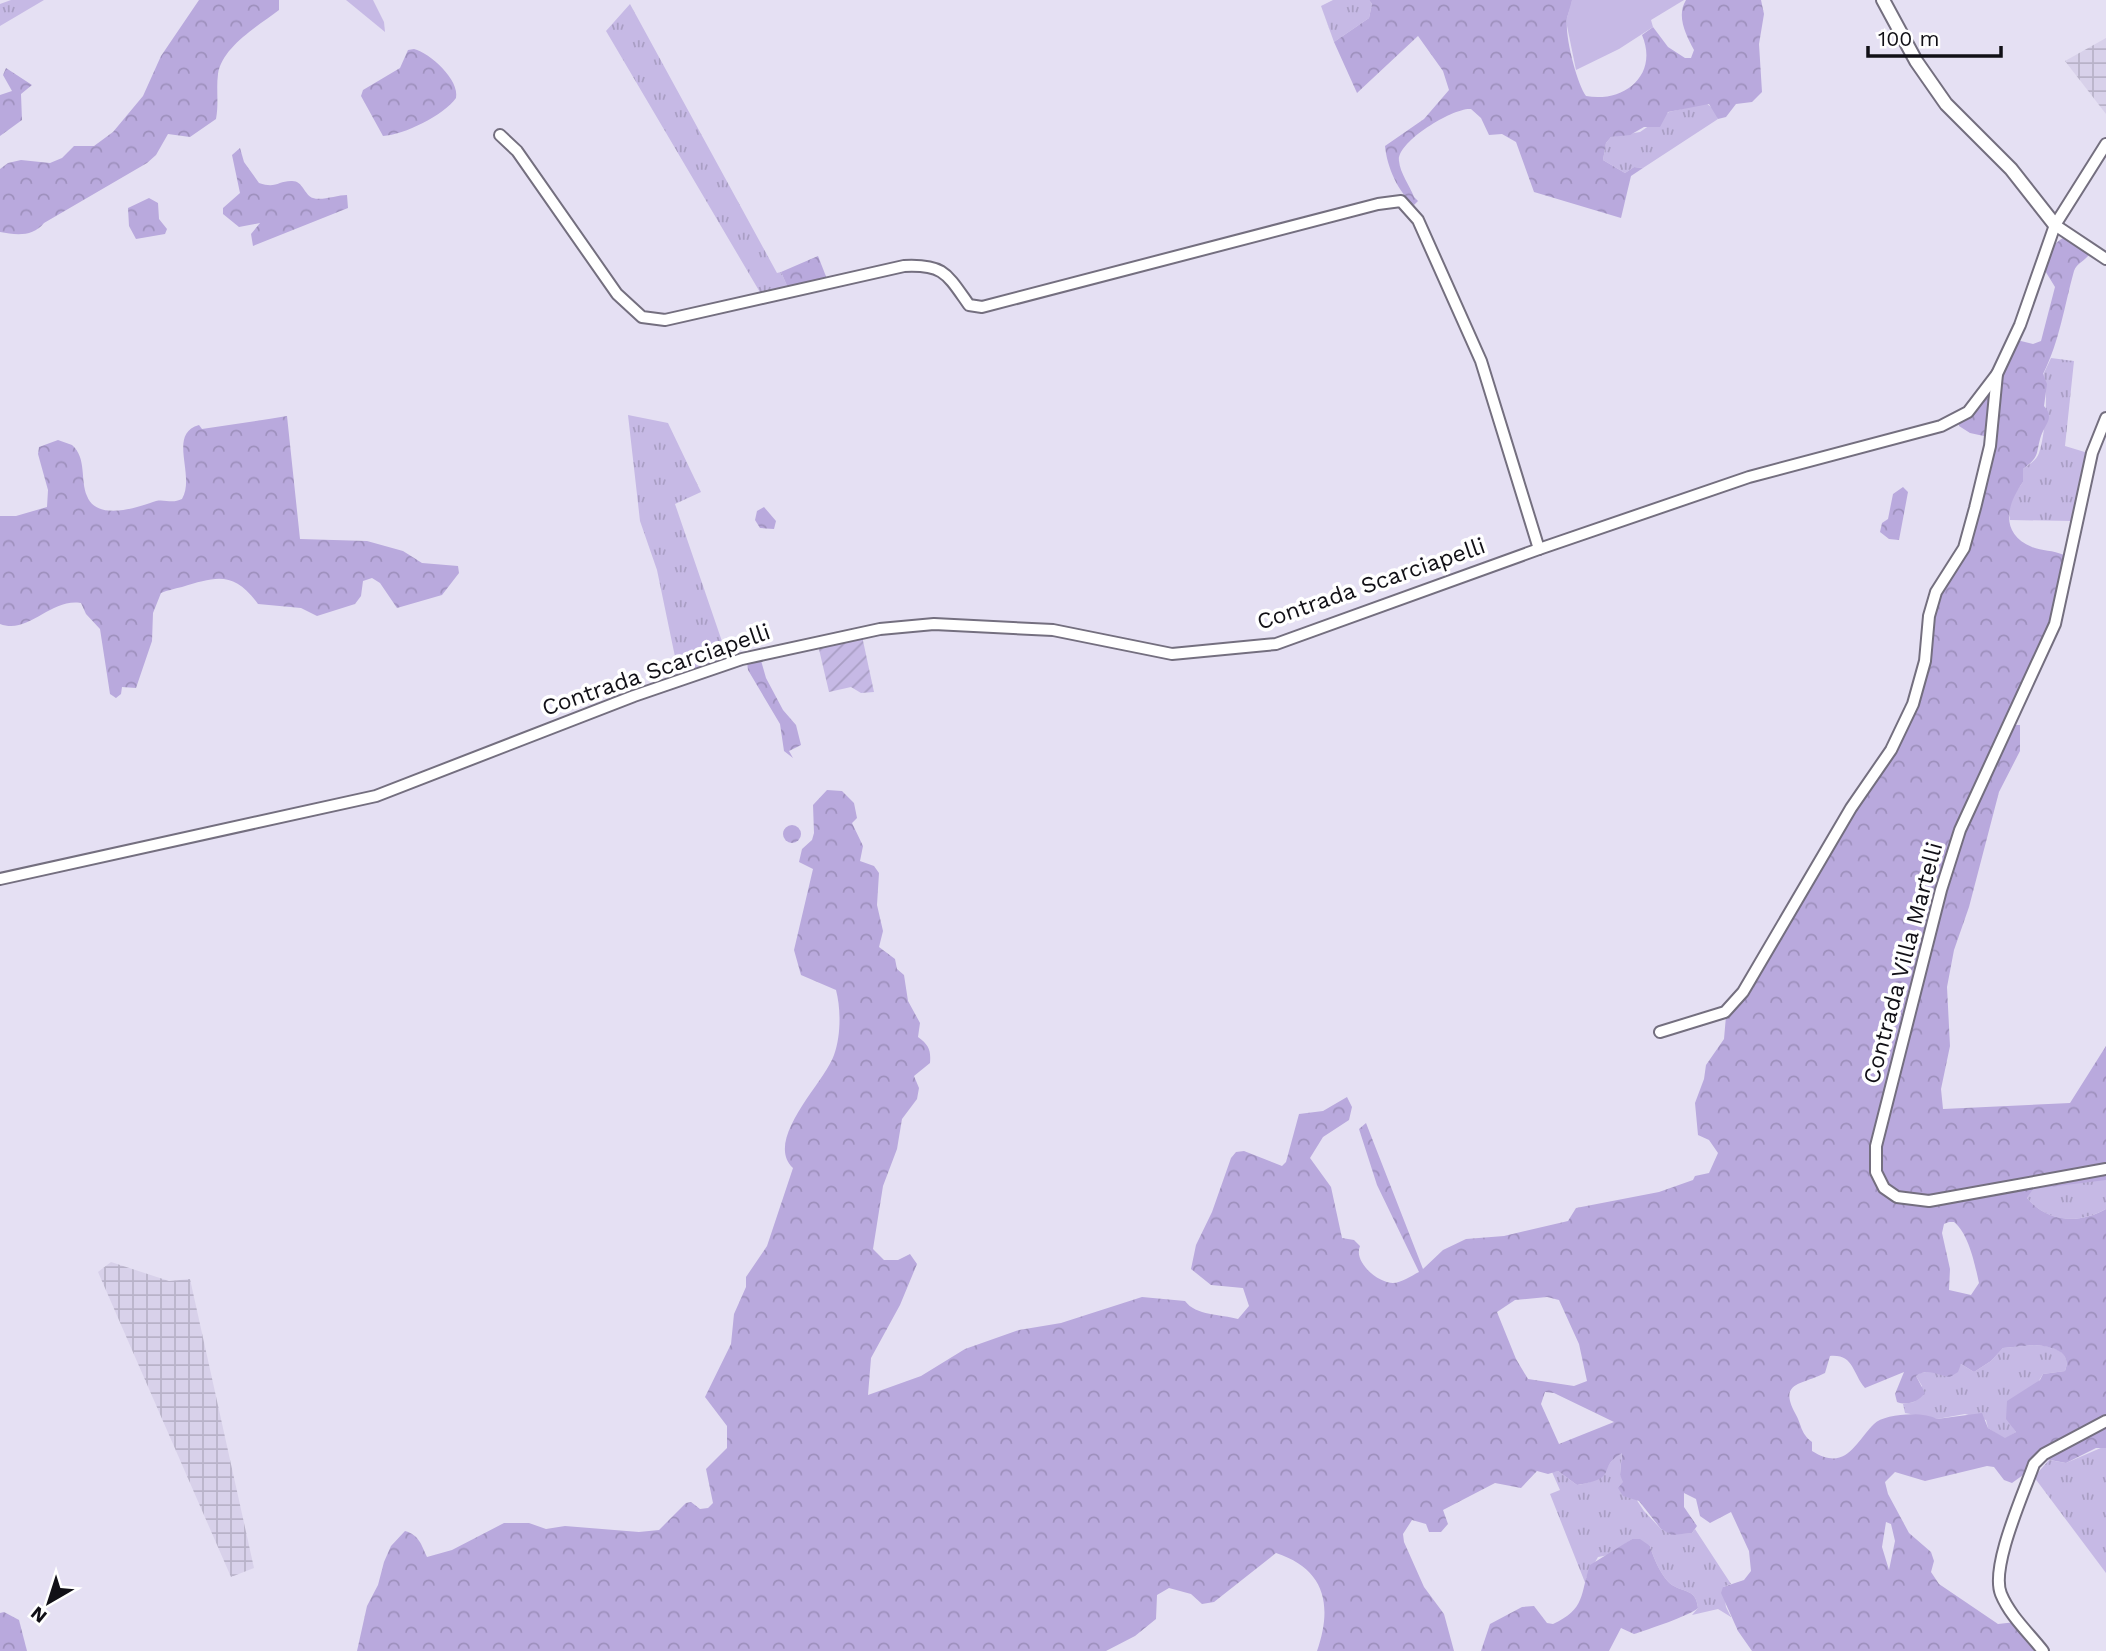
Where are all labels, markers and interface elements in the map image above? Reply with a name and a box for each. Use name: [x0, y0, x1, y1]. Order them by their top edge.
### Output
scale bar: [1868, 14, 2001, 58]
text: 100 m: [1878, 26, 1940, 51]
street label: Contrada Scarciapelli: [1253, 532, 1489, 636]
street label: Contrada Scarciapelli: [538, 618, 774, 722]
street label: Contrada Villa Martelli: [1858, 839, 1948, 1087]
north arrow: [14, 1567, 84, 1637]
text: N: [26, 1601, 51, 1628]

